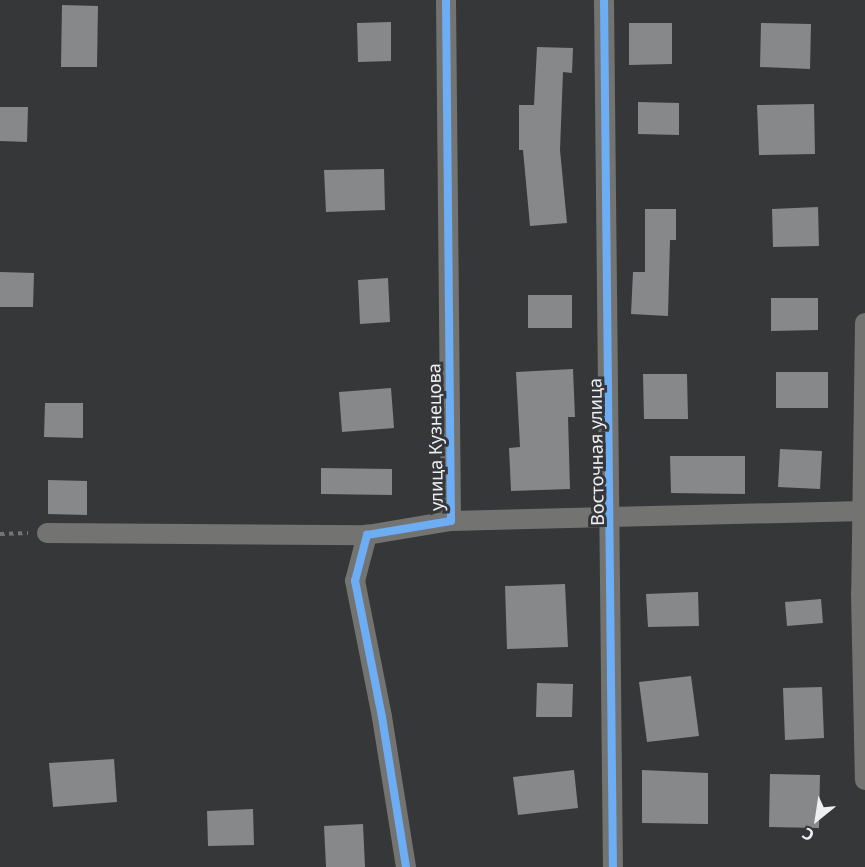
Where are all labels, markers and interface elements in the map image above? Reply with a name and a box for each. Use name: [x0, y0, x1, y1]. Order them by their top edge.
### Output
street label: улица Кузнецова: [423, 363, 447, 511]
street label: Восточная улица: [584, 378, 608, 526]
north arrow: [787, 789, 847, 849]
text: С: [798, 822, 818, 847]

